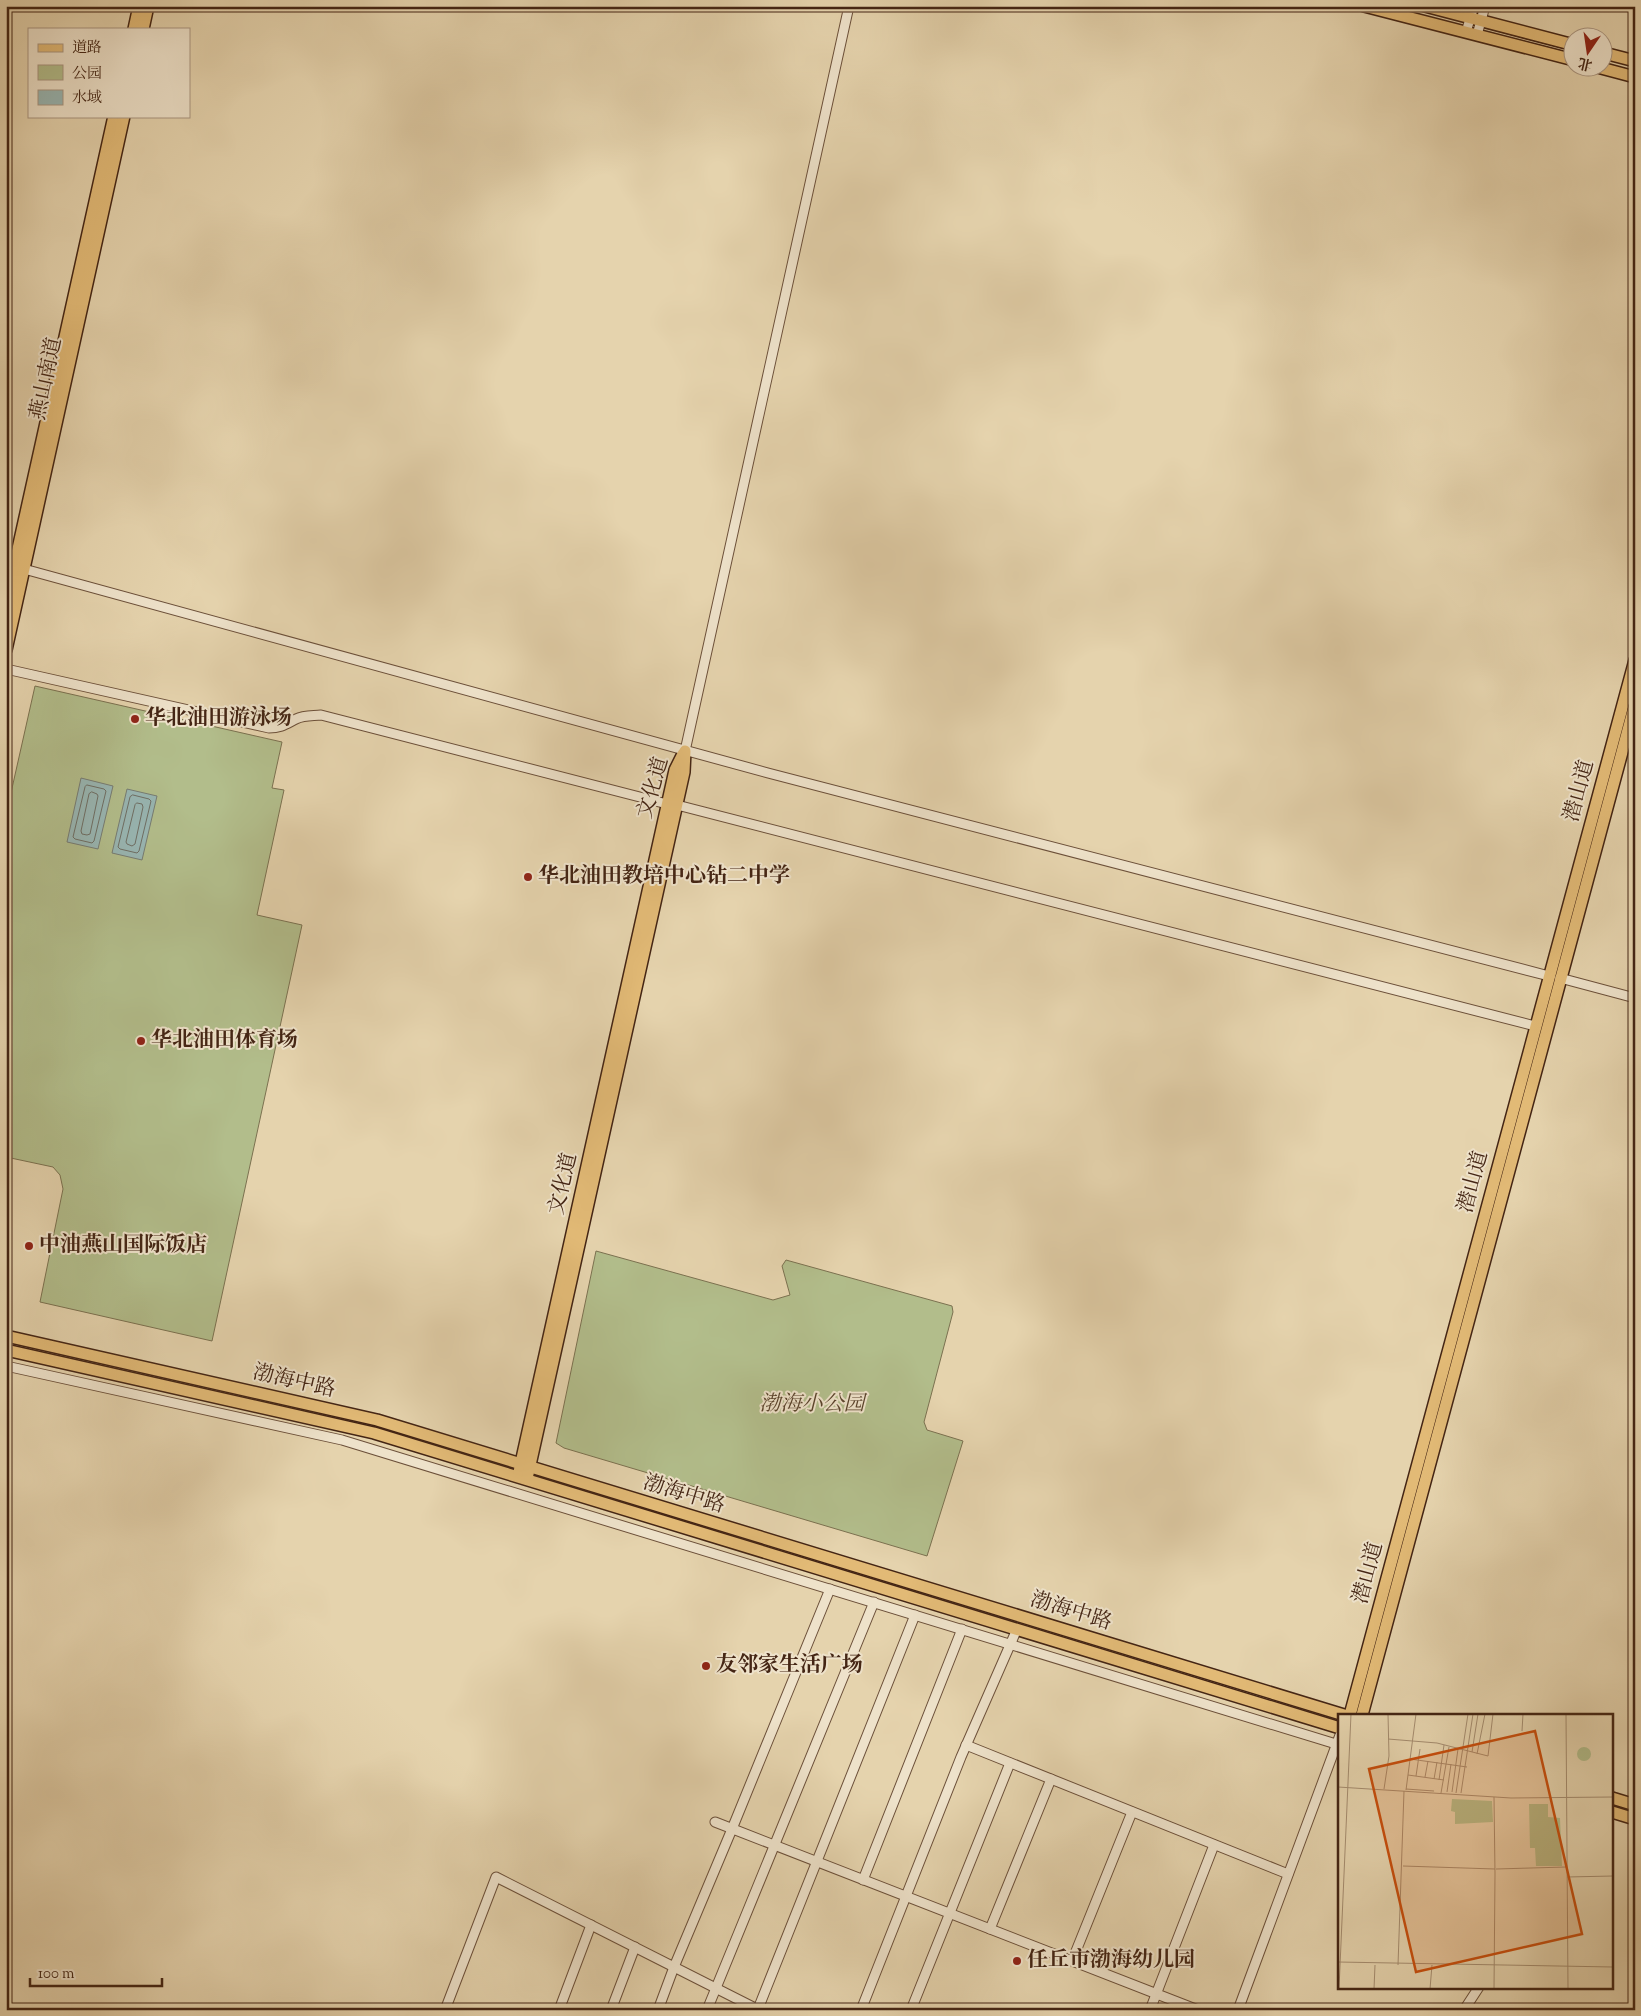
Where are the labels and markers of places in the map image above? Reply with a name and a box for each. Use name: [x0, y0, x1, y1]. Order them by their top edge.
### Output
place label: 华北油田游泳场: [145, 704, 292, 734]
marker: 华北油田游泳场: [129, 713, 141, 725]
place label: 华北油田教培中心钻二中学: [538, 862, 790, 892]
marker: 华北油田教培中心钻二中学: [522, 871, 534, 883]
place label: 华北油田体育场: [151, 1026, 298, 1056]
marker: 华北油田体育场: [135, 1035, 147, 1047]
place label: 中油燕山国际饭店: [39, 1231, 207, 1261]
marker: 中油燕山国际饭店: [23, 1240, 35, 1252]
place label: 友邻家生活广场: [716, 1651, 863, 1681]
marker: 友邻家生活广场: [700, 1660, 712, 1672]
place label: 任丘市渤海幼儿园: [1027, 1946, 1195, 1976]
marker: 任丘市渤海幼儿园: [1011, 1955, 1023, 1967]

